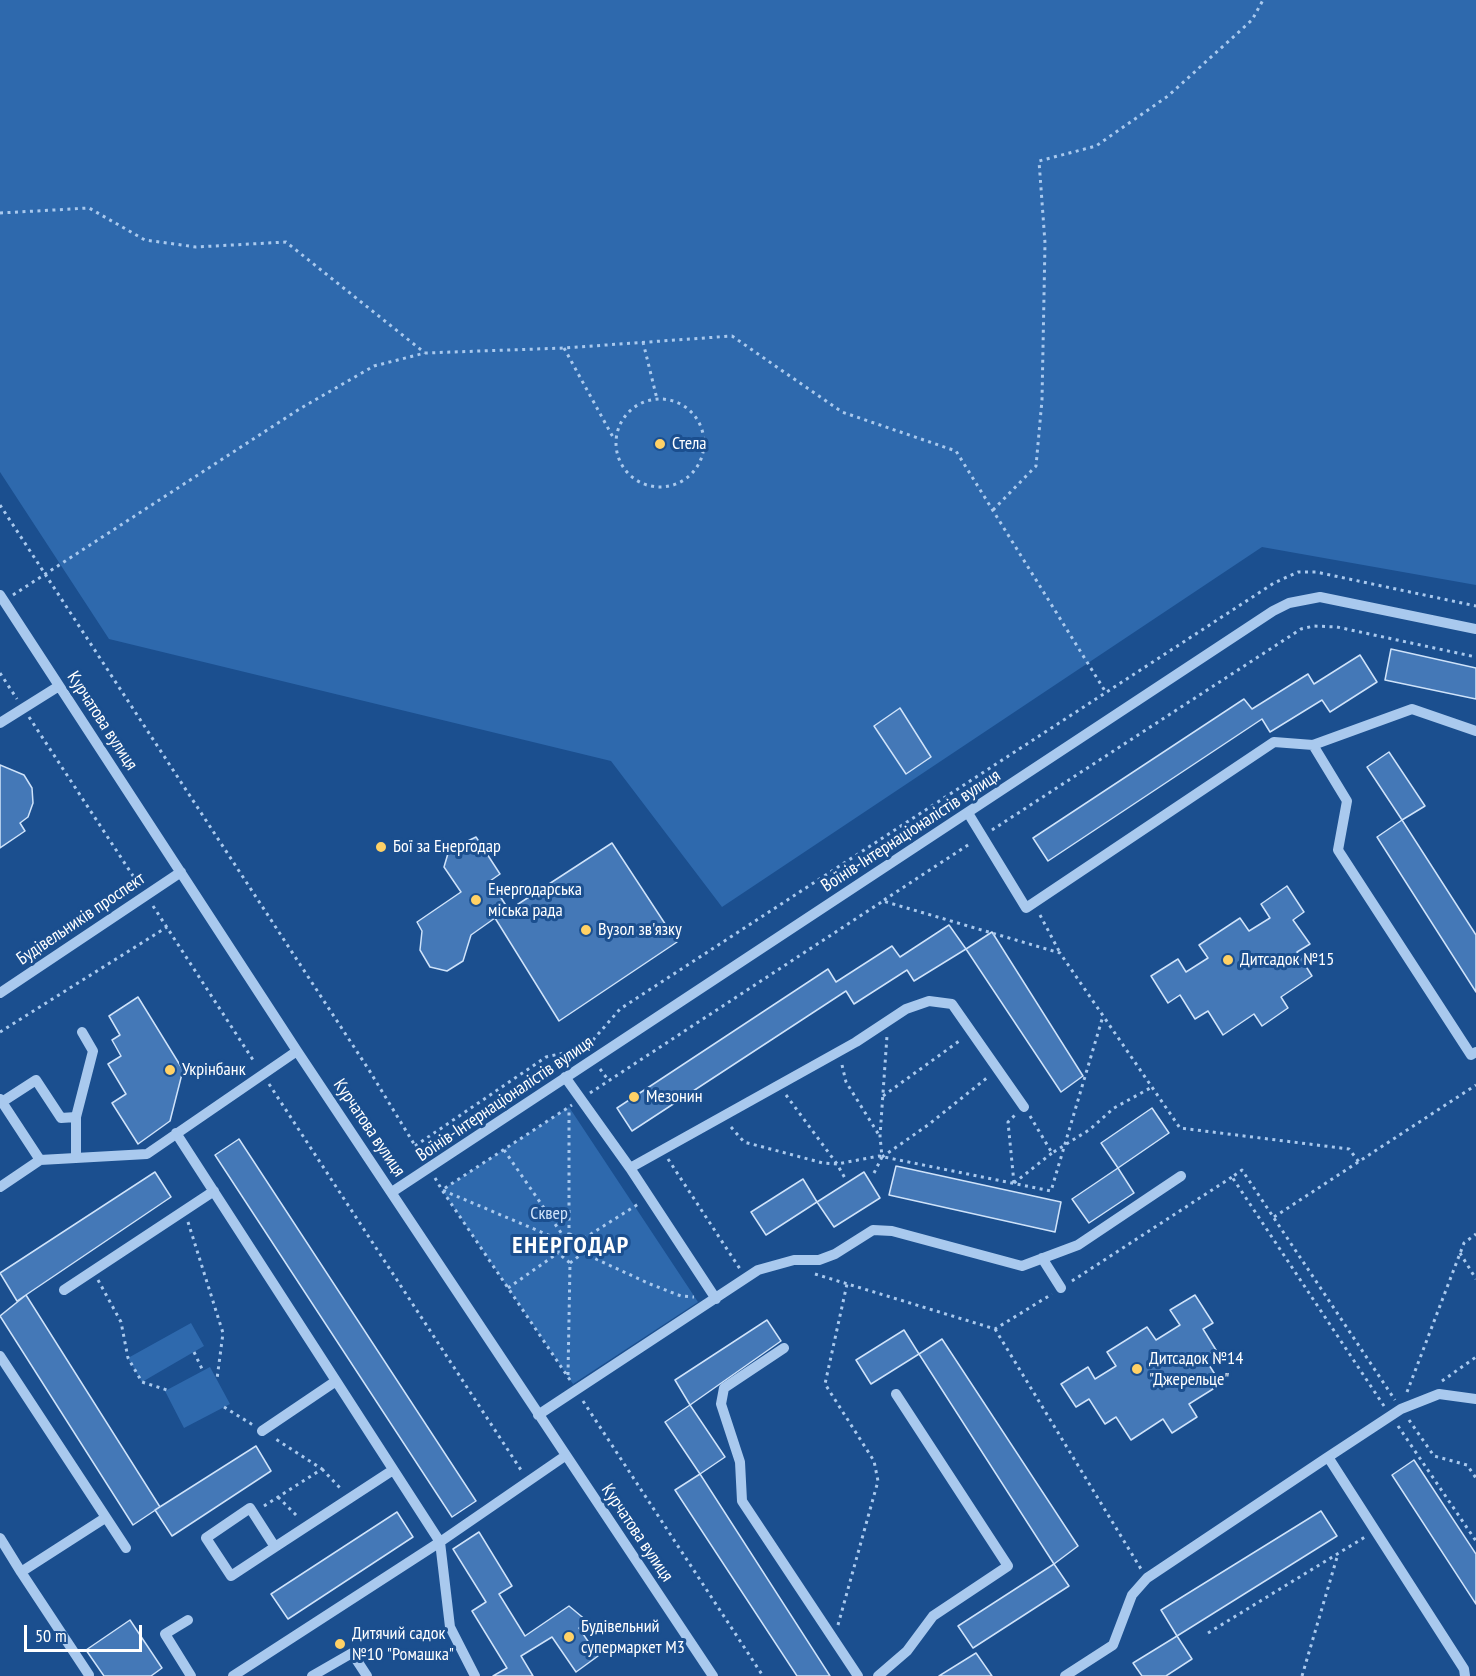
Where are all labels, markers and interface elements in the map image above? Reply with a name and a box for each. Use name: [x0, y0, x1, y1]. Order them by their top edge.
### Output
place label: Стела: [672, 433, 707, 455]
marker: Стела: [653, 437, 667, 451]
street label: Курчатова вулиця: [62, 668, 142, 774]
street label: Воїнів-Інтернаціоналістів вулиця: [817, 765, 1005, 897]
place label: Бої за Енергодар: [393, 836, 501, 858]
marker: Бої за Енергодар: [374, 840, 388, 854]
street label: Будівельників проспект: [13, 868, 149, 970]
place label: Енергодарська міська рада: [488, 879, 582, 922]
marker: Енергодарська міська рада: [469, 893, 483, 907]
place label: Вузол зв'язку: [598, 919, 682, 941]
marker: Вузол зв'язку: [579, 923, 593, 937]
place label: Дитсадок №15: [1240, 949, 1334, 971]
marker: Дитсадок №15: [1221, 953, 1235, 967]
street label: Воїнів-Інтернаціоналістів вулиця: [412, 1032, 598, 1166]
place label: Укрінбанк: [182, 1059, 246, 1081]
marker: Укрінбанк: [163, 1063, 177, 1077]
street label: Курчатова вулиця: [328, 1075, 410, 1181]
place label: Мезонин: [646, 1086, 703, 1108]
marker: Мезонин: [627, 1090, 641, 1104]
park label: Сквер: [530, 1203, 568, 1225]
district label: ЕНЕРГОДАР: [512, 1232, 630, 1260]
place label: Дитсадок №14 "Джерельце": [1149, 1348, 1243, 1390]
marker: Дитсадок №14 "Джерельце": [1130, 1362, 1144, 1376]
street label: Курчатова вулиця: [596, 1480, 678, 1586]
scale bar: [27, 1613, 146, 1651]
place label: Будівельний супермаркет М3: [581, 1616, 685, 1658]
place label: Дитячий садок №10 "Ромашка": [352, 1623, 454, 1666]
text: 50 m: [35, 1624, 67, 1647]
marker: Будівельний супермаркет М3: [562, 1630, 576, 1644]
marker: Дитячий садок №10 "Ромашка": [333, 1637, 347, 1651]

